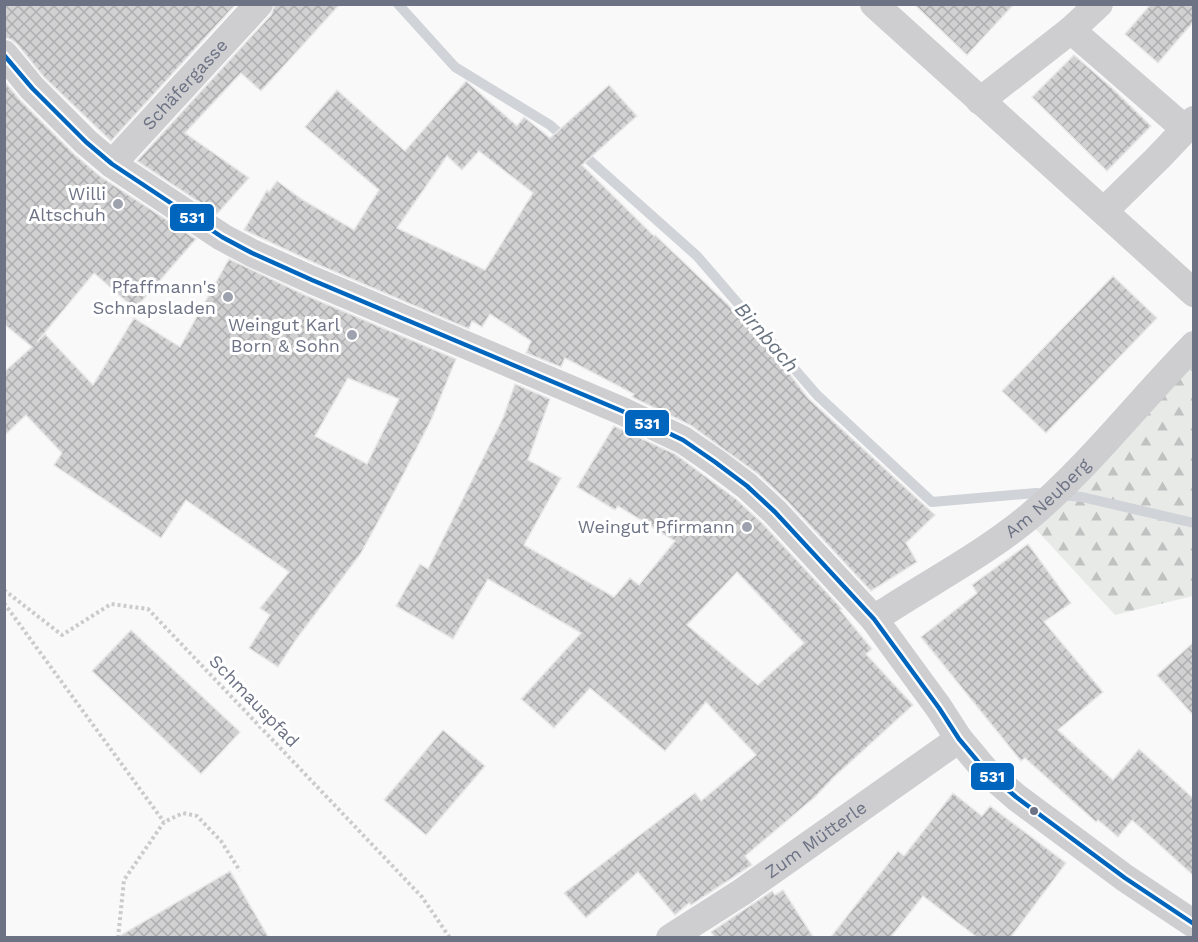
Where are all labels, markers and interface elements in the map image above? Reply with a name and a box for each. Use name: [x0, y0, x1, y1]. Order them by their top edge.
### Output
street label: Schäfergasse: [138, 34, 232, 134]
place label: Willi Altschuh: [28, 183, 106, 225]
marker: Willi Altschuh: [111, 197, 125, 211]
line badge: 531: [169, 203, 215, 232]
text: 531: [179, 208, 205, 227]
place label: Pfaffmann's Schnapsladen: [93, 276, 216, 318]
marker: Pfaffmann's Schnapsladen: [221, 290, 235, 304]
water label: Birnbach: [730, 297, 804, 377]
place label: Weingut Karl Born & Sohn: [228, 314, 340, 356]
marker: Weingut Karl Born & Sohn: [345, 328, 359, 342]
line badge: 531: [624, 409, 670, 437]
text: 531: [634, 414, 660, 433]
street label: Am Neuberg: [1001, 454, 1094, 542]
place label: Weingut Pfirmann: [578, 516, 735, 537]
marker: Weingut Pfirmann: [740, 520, 754, 534]
street label: Schmauspfad: [205, 650, 304, 751]
line badge: 531: [970, 762, 1015, 791]
text: 531: [979, 767, 1005, 786]
street label: Zum Mütterle: [761, 796, 871, 882]
unlabelled marker: [1028, 805, 1040, 817]

